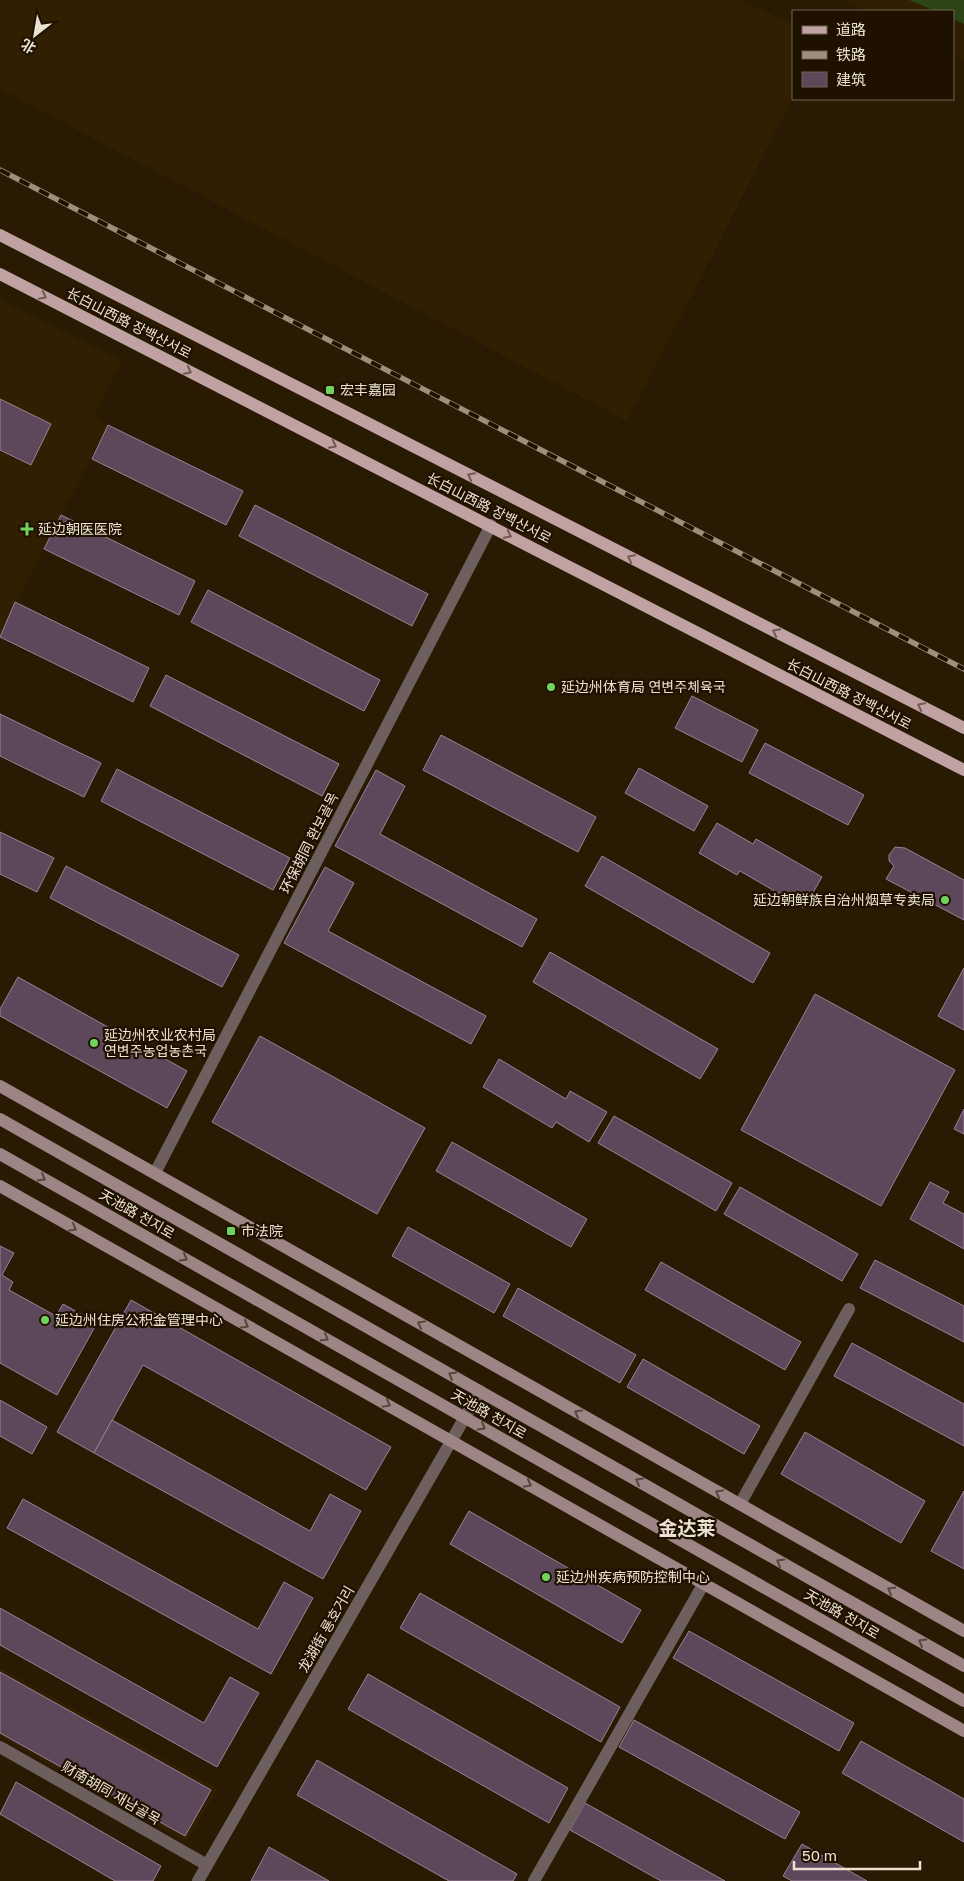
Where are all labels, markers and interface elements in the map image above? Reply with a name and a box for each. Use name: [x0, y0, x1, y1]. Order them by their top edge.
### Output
north arrow: [10, 10, 60, 60]
legend: [792, 10, 954, 100]
text: 道路: [836, 20, 866, 38]
text: 北: [18, 36, 38, 57]
text: 铁路: [836, 45, 866, 63]
text: 建筑: [836, 70, 866, 88]
street label: 长白山西路 장백산서로: [64, 284, 195, 361]
one-way arrow: [38, 290, 47, 300]
one-way arrow: [183, 365, 192, 375]
place label: 宏丰嘉园: [340, 381, 396, 398]
marker: 宏丰嘉园: [324, 384, 336, 396]
one-way arrow: [327, 439, 336, 449]
street label: 长白山西路 장백산서로: [424, 469, 555, 546]
one-way arrow: [467, 472, 476, 482]
place label: 延边朝医医院: [38, 520, 122, 537]
marker: 延边朝医医院: [20, 522, 34, 536]
one-way arrow: [503, 529, 512, 539]
one-way arrow: [628, 554, 637, 564]
one-way arrow: [772, 628, 781, 638]
street label: 长白山西路 장백산서로: [784, 655, 915, 732]
place label: 延边州体育局 연변주체육국: [561, 678, 726, 695]
marker: 延边州体育局 연변주체육국: [545, 681, 557, 693]
one-way arrow: [917, 702, 926, 712]
street label: 环保胡同 환보골목: [276, 789, 341, 896]
place label: 延边朝鲜族自治州烟草专卖局: [753, 891, 935, 908]
marker: 延边朝鲜族自治州烟草专卖局: [939, 894, 951, 906]
place label: 延边州农业农村局 연변주농업농촌국: [104, 1026, 216, 1059]
marker: 延边州农业农村局 연변주농업농촌국: [88, 1037, 100, 1049]
one-way arrow: [37, 1171, 46, 1181]
street label: 天池路 천지로: [97, 1185, 178, 1242]
one-way arrow: [68, 1221, 77, 1231]
place label: 市法院: [241, 1222, 283, 1239]
marker: 市法院: [225, 1225, 237, 1237]
one-way arrow: [178, 1252, 187, 1262]
place label: 延边州住房公积金管理中心: [55, 1311, 223, 1328]
marker: 延边州住房公积金管理中心: [39, 1314, 51, 1326]
one-way arrow: [240, 1318, 249, 1328]
one-way arrow: [417, 1320, 426, 1330]
one-way arrow: [320, 1332, 329, 1342]
one-way arrow: [448, 1372, 457, 1382]
street label: 天池路 천지로: [449, 1385, 530, 1442]
one-way arrow: [381, 1398, 390, 1408]
one-way arrow: [574, 1409, 583, 1419]
one-way arrow: [476, 1421, 485, 1431]
one-way arrow: [523, 1478, 532, 1488]
one-way arrow: [635, 1478, 644, 1488]
one-way arrow: [716, 1489, 725, 1499]
district label: 金达莱: [658, 1516, 716, 1539]
one-way arrow: [777, 1558, 786, 1568]
place label: 延边州疾病预防控制中心: [556, 1568, 710, 1585]
marker: 延边州疾病预防控制中心: [540, 1571, 552, 1583]
street label: 龙湖街 룡호거리: [294, 1582, 357, 1675]
street label: 天池路 천지로: [802, 1585, 883, 1642]
one-way arrow: [887, 1586, 896, 1596]
one-way arrow: [918, 1638, 927, 1648]
street label: 财南胡同 재남골목: [59, 1757, 164, 1828]
scale bar: [794, 1838, 920, 1870]
text: 50 m: [802, 1846, 837, 1864]

